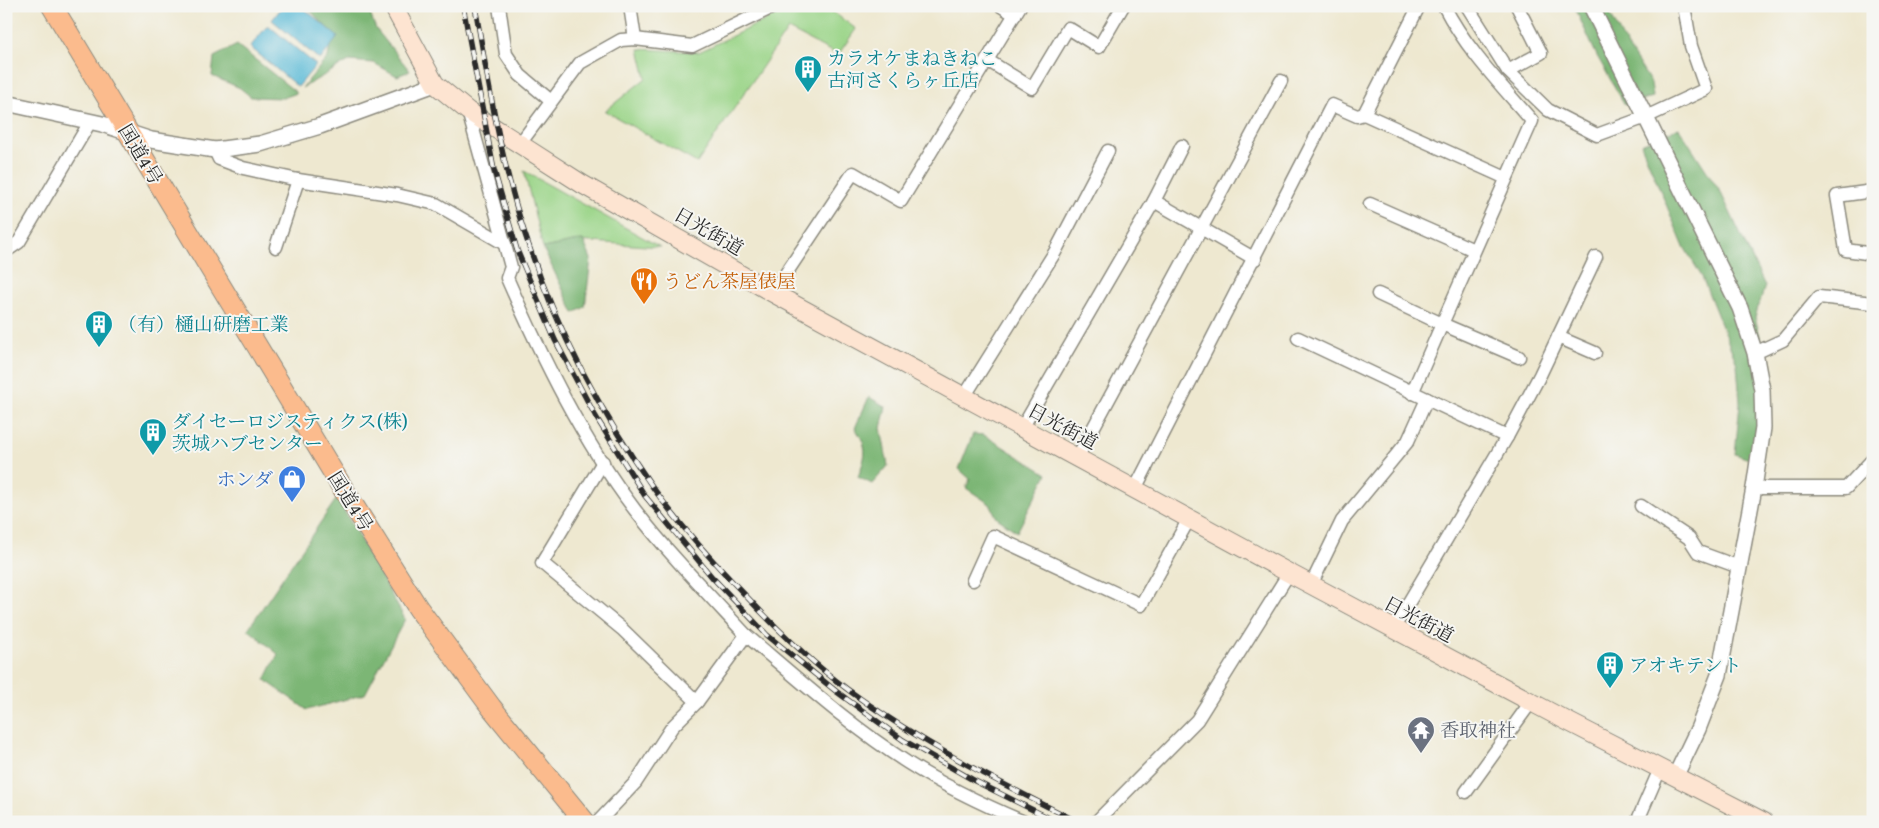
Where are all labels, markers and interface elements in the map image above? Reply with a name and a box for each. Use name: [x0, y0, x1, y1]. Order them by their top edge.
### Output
place label: カラオケまねきねこ 古河さくらヶ丘店: [827, 44, 998, 94]
building icon: カラオケまねきねこ 古河さくらヶ丘店: [793, 54, 823, 93]
street label: 国道4号: [112, 118, 170, 190]
street label: 日光街道: [669, 200, 749, 262]
restaurant icon: うどん茶屋俵屋: [629, 266, 659, 305]
place label: うどん茶屋俵屋: [663, 267, 796, 295]
building icon: （有）樋山研磨工業: [84, 309, 114, 348]
place label: （有）樋山研磨工業: [118, 310, 289, 338]
street label: 日光街道: [1023, 396, 1103, 456]
place label: ダイセーロジスティクス(株) 茨城ハブセンター: [172, 407, 408, 457]
building icon: ダイセーロジスティクス(株) 茨城ハブセンター: [138, 417, 168, 456]
shop icon: ホンダ: [277, 464, 307, 503]
place label: ホンダ: [217, 465, 273, 493]
street label: 国道4号: [322, 466, 380, 536]
street label: 日光街道: [1379, 589, 1459, 649]
building icon: アオキテント: [1595, 650, 1625, 689]
place label: アオキテント: [1629, 651, 1742, 679]
temple icon: 香取神社: [1406, 715, 1436, 754]
place label: 香取神社: [1440, 716, 1516, 744]

